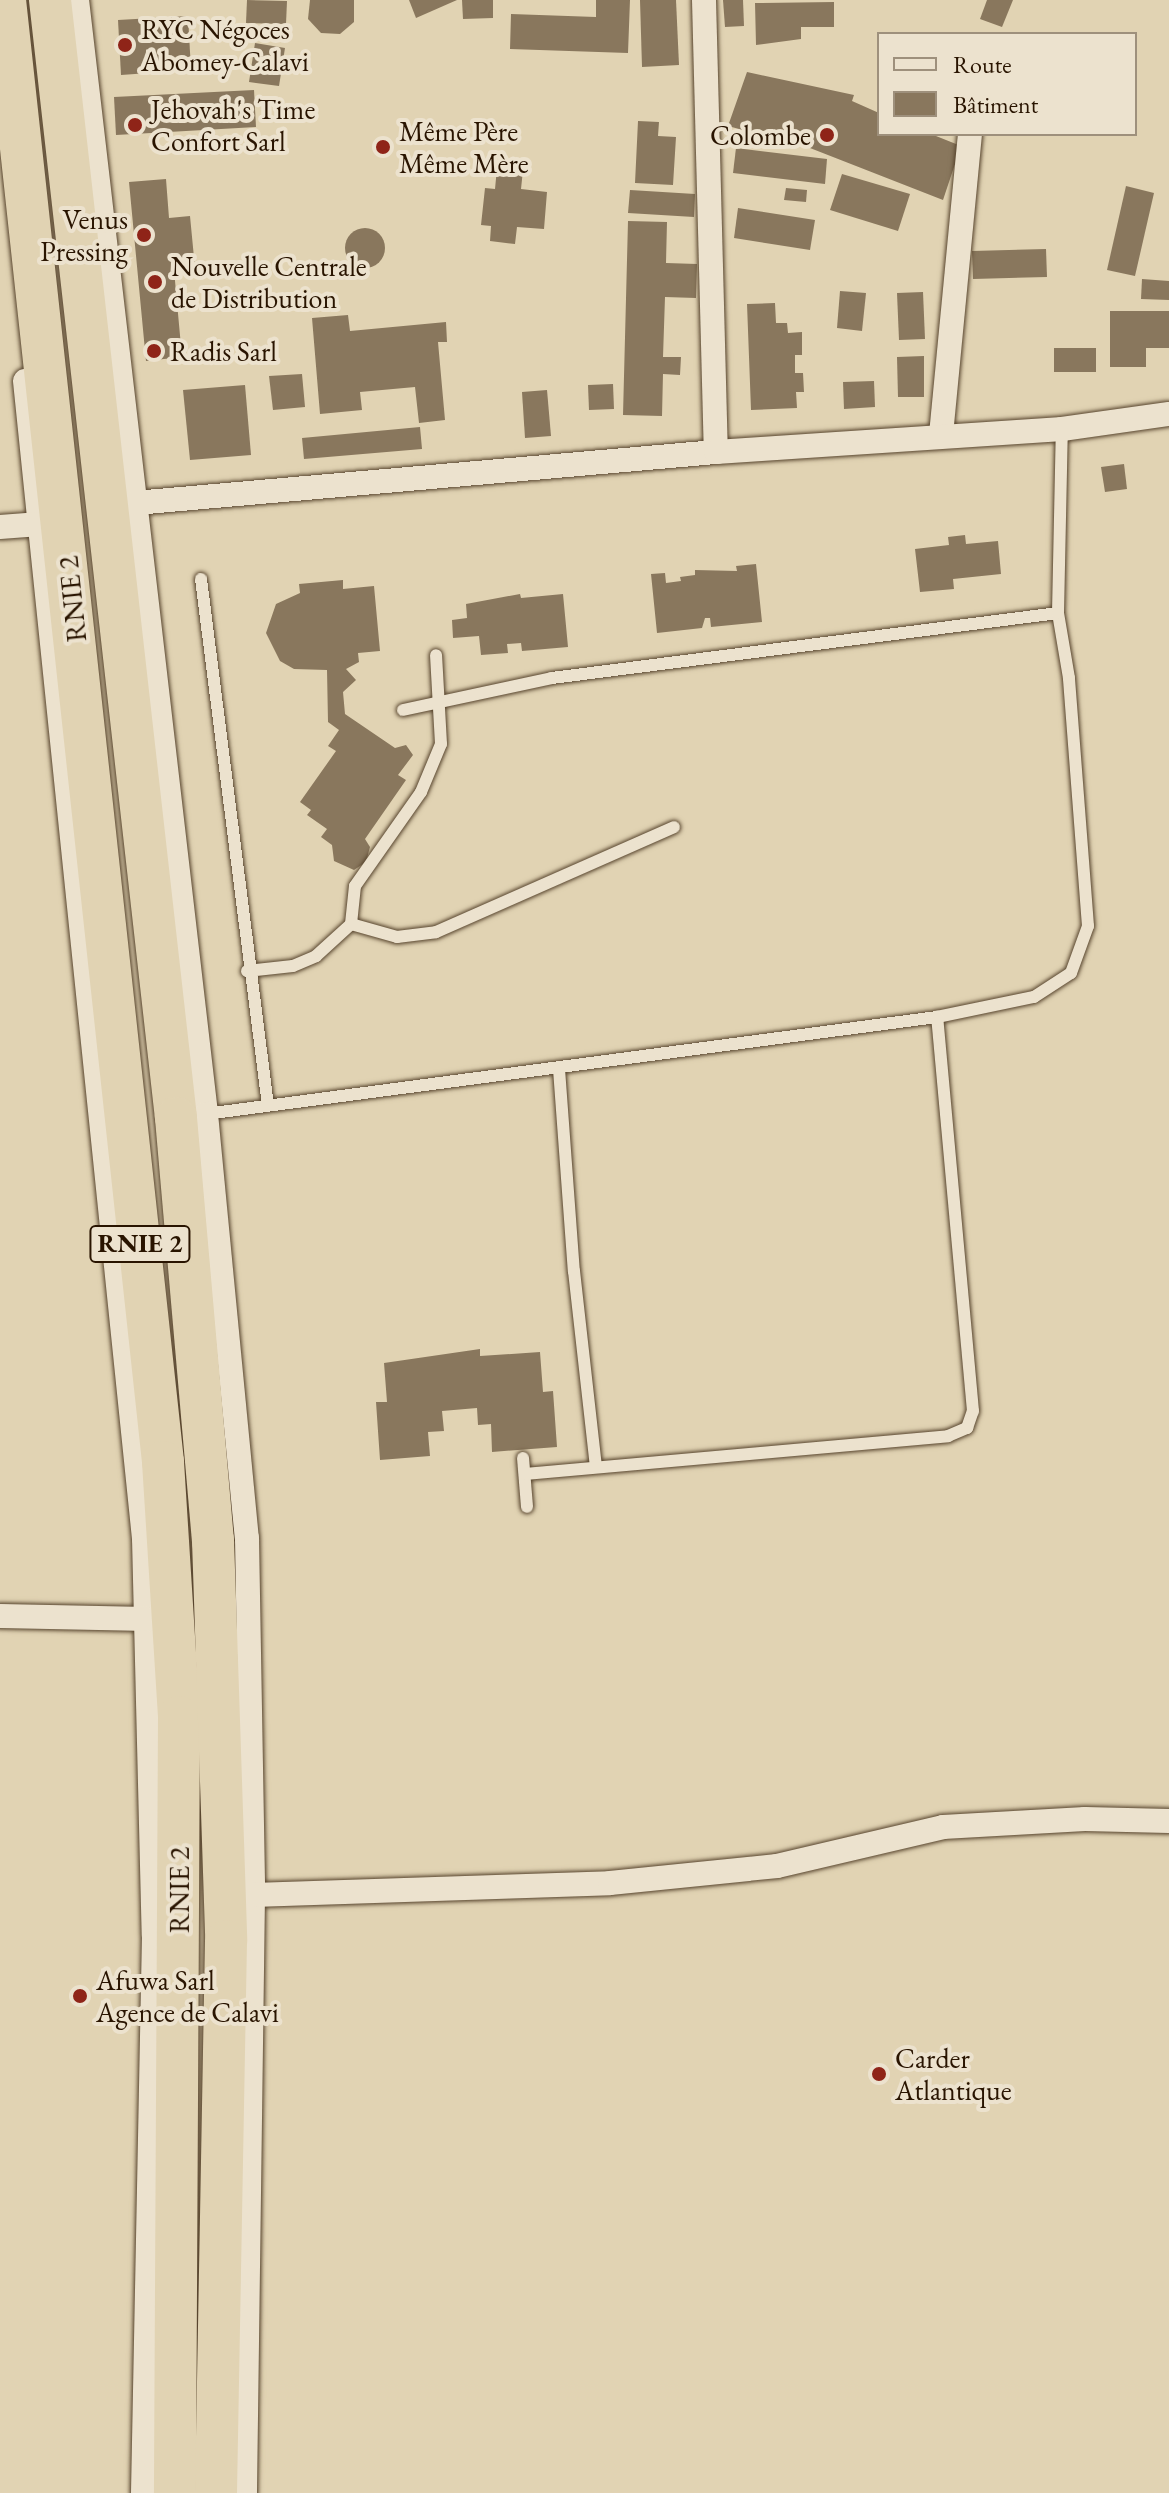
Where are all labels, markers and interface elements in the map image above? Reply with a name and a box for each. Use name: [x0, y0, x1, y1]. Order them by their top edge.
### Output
place label: RYC Négoces Abomey-Calavi: [141, 12, 309, 78]
legend: [877, 32, 1137, 136]
marker: RYC Négoces Abomey-Calavi: [116, 36, 134, 54]
text: Route: [953, 49, 1012, 80]
text: Bâtiment: [953, 89, 1038, 120]
place label: Jehovah's Time Confort Sarl: [151, 92, 315, 158]
place label: Même Père Même Mère: [399, 114, 529, 180]
marker: Jehovah's Time Confort Sarl: [126, 116, 144, 134]
place label: Colombe: [710, 118, 811, 152]
marker: Colombe: [818, 126, 836, 144]
marker: Même Père Même Mère: [374, 138, 392, 156]
place label: Venus Pressing: [40, 202, 128, 268]
marker: Venus Pressing: [135, 226, 153, 244]
place label: Nouvelle Centrale de Distribution: [171, 249, 367, 315]
marker: Nouvelle Centrale de Distribution: [146, 273, 164, 291]
place label: Radis Sarl: [170, 334, 277, 368]
marker: Radis Sarl: [145, 342, 163, 360]
street label: RNIE 2: [51, 554, 93, 644]
road number: RNIE 2: [88, 1222, 192, 1266]
street label: RNIE 2: [162, 1847, 196, 1933]
place label: Afuwa Sarl Agence de Calavi: [96, 1963, 279, 2029]
marker: Afuwa Sarl Agence de Calavi: [71, 1987, 89, 2005]
place label: Carder Atlantique: [895, 2041, 1012, 2107]
marker: Carder Atlantique: [870, 2065, 888, 2083]

